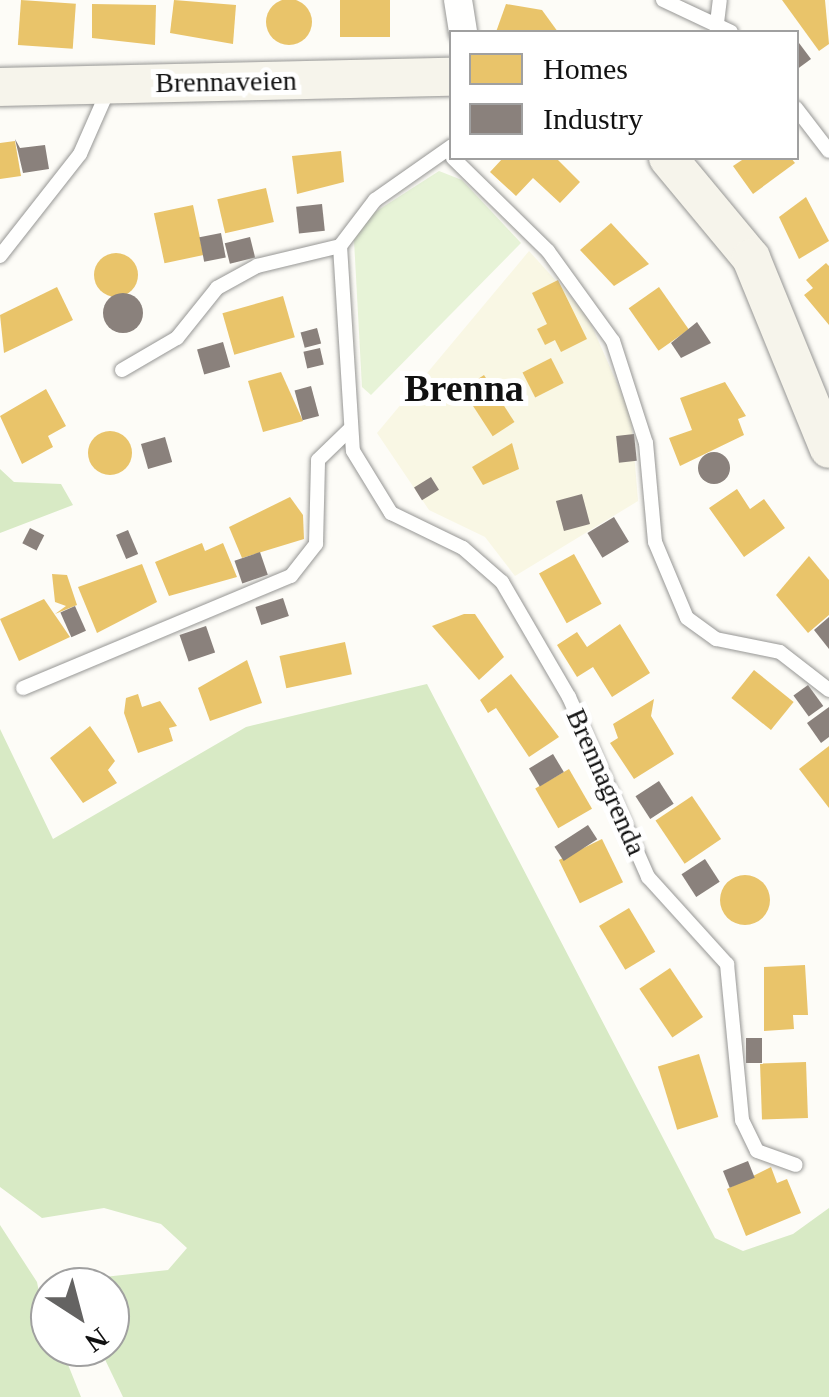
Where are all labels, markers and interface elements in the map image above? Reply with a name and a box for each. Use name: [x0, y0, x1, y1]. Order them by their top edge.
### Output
legend: [449, 30, 799, 160]
text: Homes: [543, 52, 628, 85]
street label: Brennaveien: [155, 64, 297, 100]
text: Industry: [543, 102, 643, 135]
district label: Brenna: [404, 366, 524, 412]
street label: Brennagrenda: [559, 703, 653, 861]
north arrow: [30, 1267, 130, 1367]
text: N: [79, 1322, 114, 1359]

